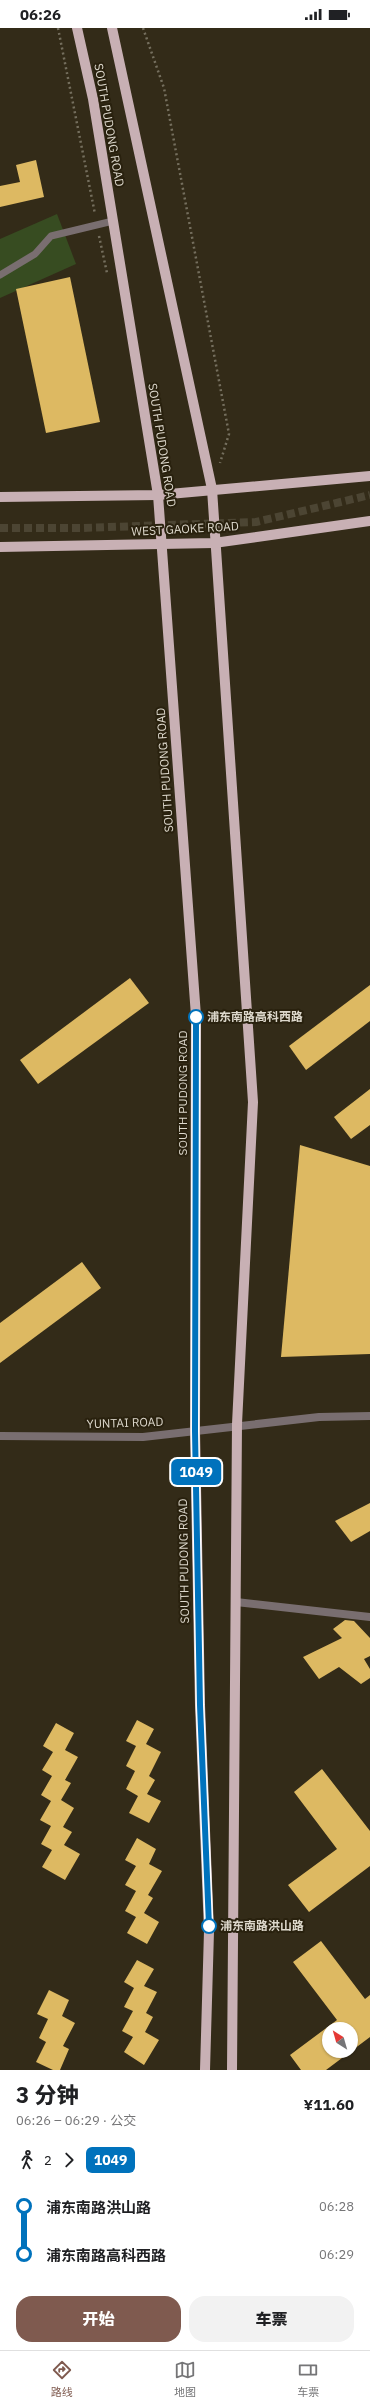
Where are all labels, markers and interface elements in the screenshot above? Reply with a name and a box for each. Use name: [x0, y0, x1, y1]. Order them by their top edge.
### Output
text: 06:26: [20, 5, 61, 24]
street label: SOUTH PUDONG ROAD: [91, 62, 128, 188]
street label: SOUTH PUDONG ROAD: [145, 382, 180, 508]
street label: WEST GAOKE ROAD: [131, 518, 239, 539]
street label: SOUTH PUDONG ROAD: [153, 707, 176, 833]
marker: 浦东南路高科西路: [188, 1009, 204, 1025]
place label: 浦东南路高科西路: [207, 1009, 303, 1024]
street label: SOUTH PUDONG ROAD: [175, 1030, 190, 1156]
street label: YUNTAI ROAD: [86, 1414, 164, 1431]
line badge: 1049: [168, 1459, 224, 1485]
text: 1049: [179, 1463, 213, 1481]
street label: SOUTH PUDONG ROAD: [175, 1498, 192, 1624]
marker: 浦东南路洪山路: [201, 1918, 217, 1934]
place label: 浦东南路洪山路: [220, 1918, 304, 1933]
north arrow: [322, 2022, 358, 2058]
map controls: [322, 2022, 358, 2058]
text: 3 分钟: [16, 2080, 78, 2109]
text: ¥11.60: [304, 2095, 354, 2114]
text: 06:26 – 06:29 · 公交: [16, 2112, 136, 2129]
icon: walk: [16, 2149, 38, 2171]
icon: forward: [58, 2149, 80, 2171]
text: 1049: [94, 2151, 127, 2169]
text: 2: [44, 2152, 52, 2169]
text: 浦东南路洪山路: [46, 2198, 151, 2217]
text: 06:28: [319, 2198, 354, 2215]
text: 浦东南路高科西路: [46, 2246, 166, 2265]
text: 06:29: [319, 2246, 354, 2263]
button: 开始: [16, 2296, 181, 2342]
button: 车票: [189, 2296, 354, 2342]
tab: 路线: [51, 2359, 73, 2399]
tab: 地图: [174, 2359, 196, 2399]
tab: 车票: [297, 2359, 319, 2399]

